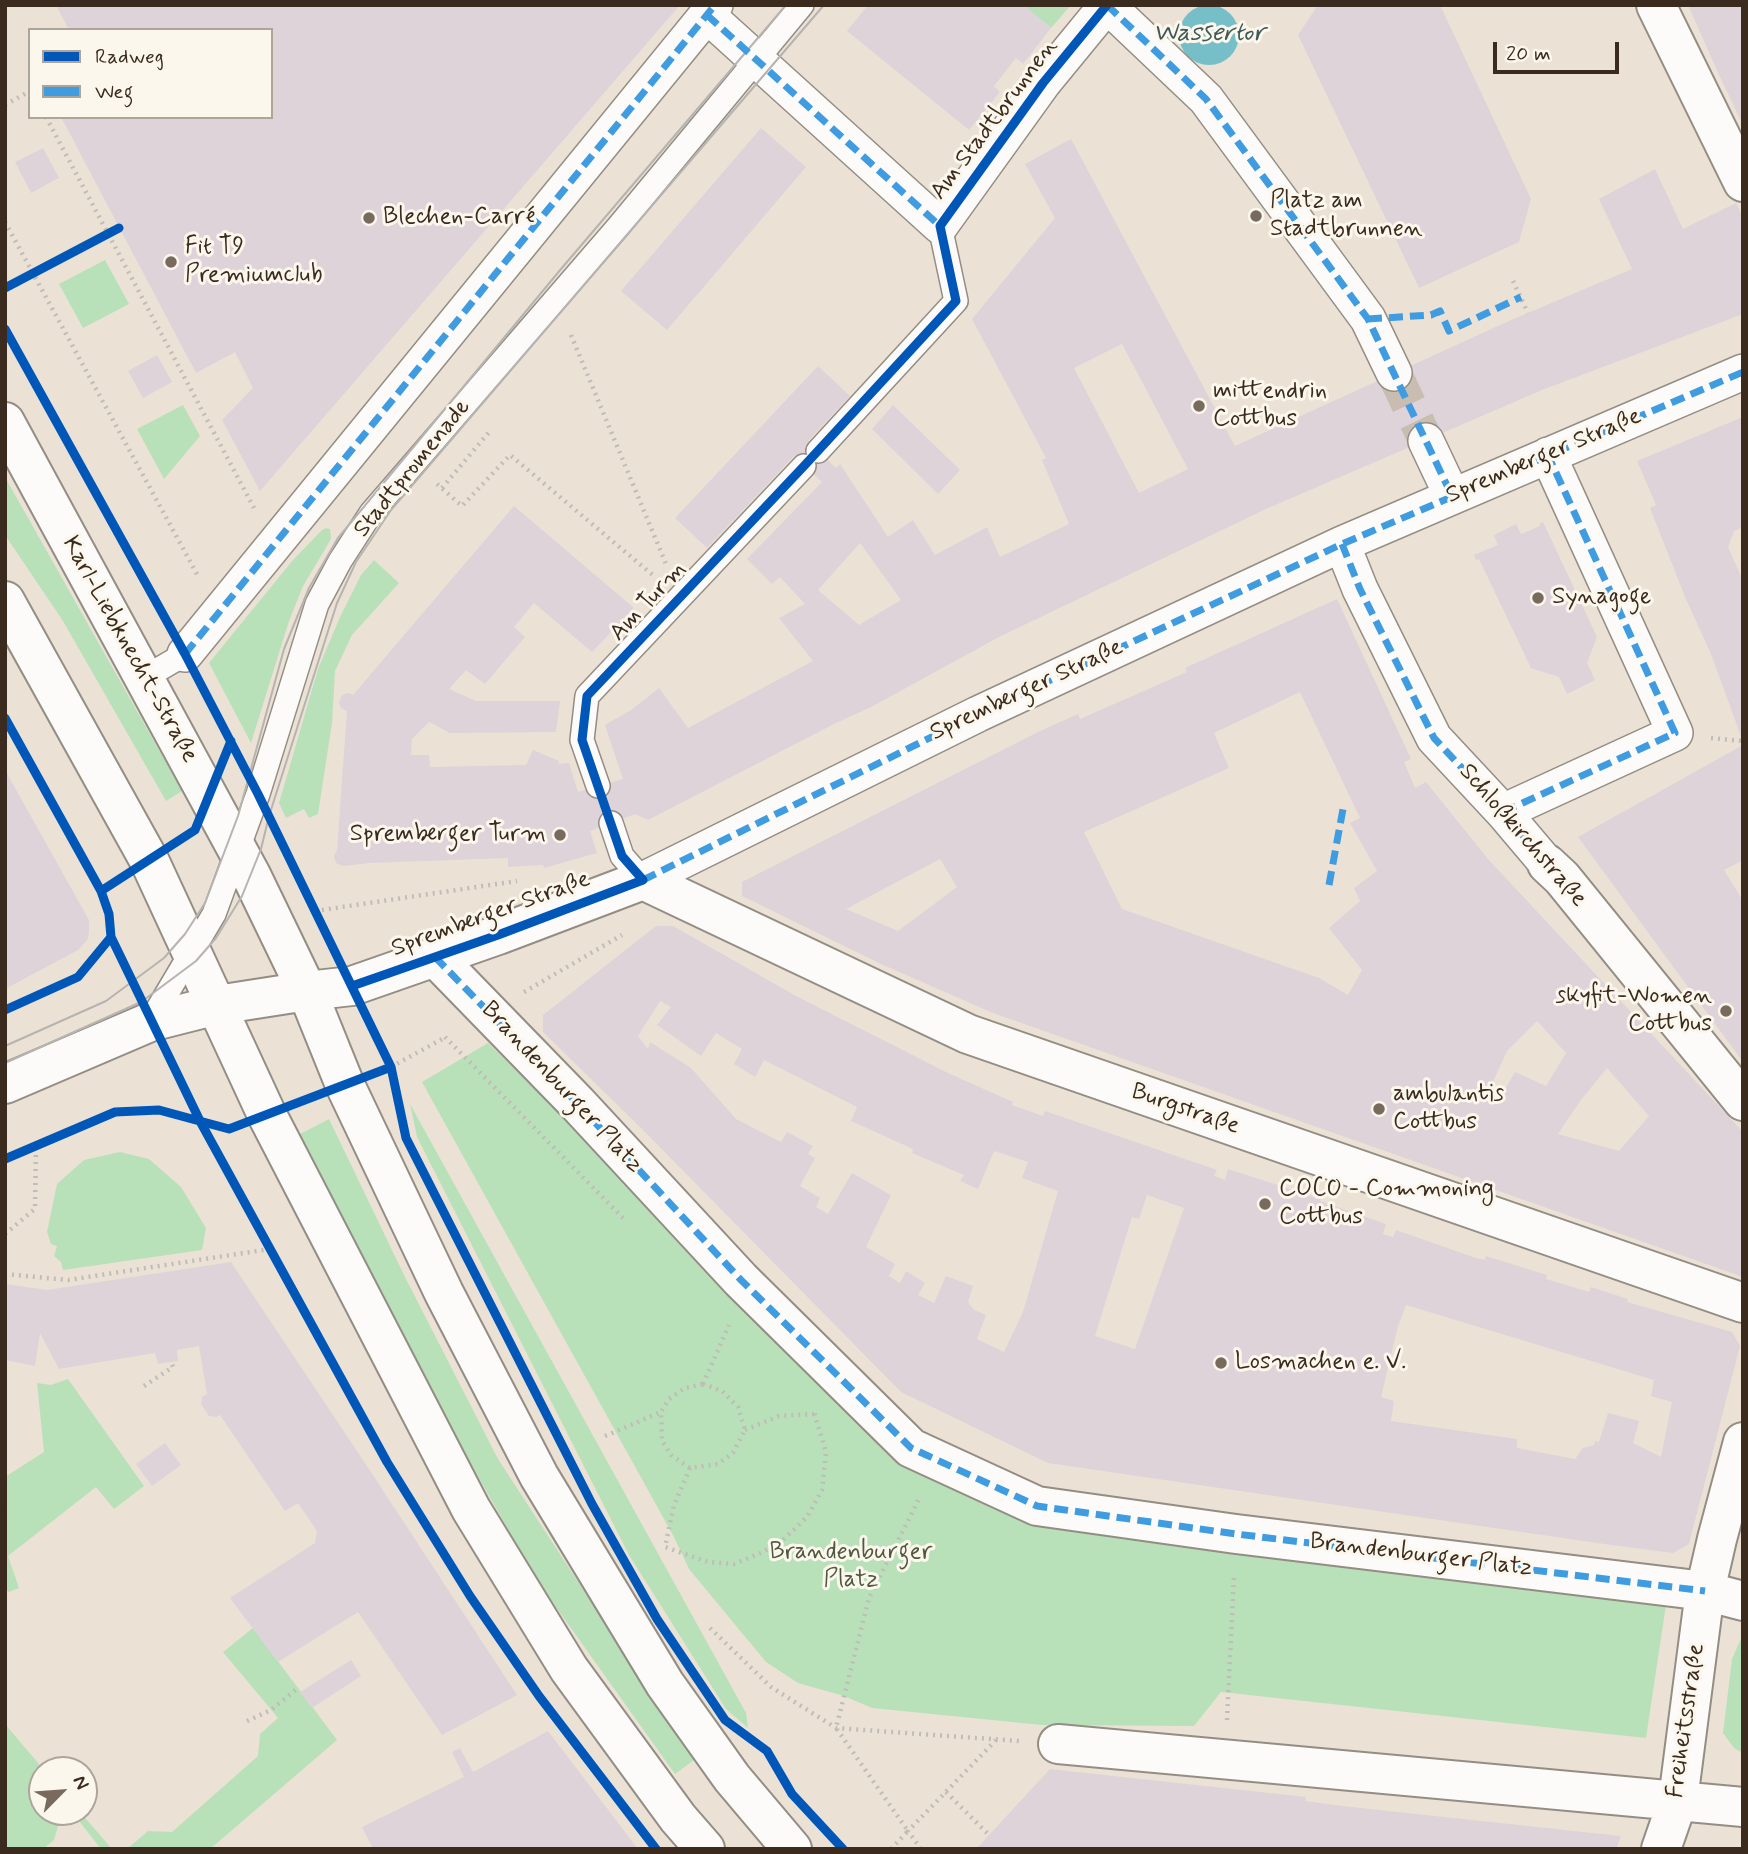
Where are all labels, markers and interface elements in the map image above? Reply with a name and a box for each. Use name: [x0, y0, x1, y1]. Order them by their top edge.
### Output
water label: Wassertor: [1153, 19, 1265, 51]
legend: [28, 28, 273, 119]
scale bar: [1496, 28, 1622, 72]
street label: Am Stadtbrunnen: [925, 34, 1065, 206]
text: 20 m: [1506, 40, 1551, 68]
text: Radweg: [95, 43, 164, 71]
text: Weg: [95, 78, 133, 106]
place label: Platz am Stadtbrunnen: [1270, 188, 1423, 244]
place label: Blechen-Carré: [383, 204, 535, 232]
marker: Platz am Stadtbrunnen: [1248, 208, 1264, 224]
marker: Blechen-Carré: [361, 210, 377, 226]
place label: Fit T9 Premiumclub: [185, 234, 322, 290]
marker: Fit T9 Premiumclub: [163, 254, 179, 270]
place label: mittendrin Cottbus: [1213, 378, 1327, 434]
street label: Stadtpromenade: [348, 394, 478, 544]
marker: mittendrin Cottbus: [1191, 398, 1207, 414]
street label: Spremberger Straße: [1442, 403, 1646, 511]
street label: Karl-Liebknecht-Straße: [55, 532, 203, 768]
street label: Am Turm: [605, 556, 693, 648]
place label: Synagoge: [1552, 584, 1651, 612]
marker: Synagoge: [1530, 590, 1546, 606]
street label: Spremberger Straße: [926, 634, 1128, 748]
street label: Schloßkirchstraße: [1452, 758, 1592, 914]
place label: Spremberger Turm: [350, 821, 546, 849]
marker: Spremberger Turm: [552, 827, 568, 843]
street label: Spremberger Straße: [388, 866, 594, 964]
place label: skyfit-Women Cottbus: [1556, 983, 1712, 1039]
street label: Brandenburger Platz: [474, 996, 648, 1180]
marker: skyfit-Women Cottbus: [1718, 1003, 1734, 1019]
street label: Burgstraße: [1127, 1078, 1243, 1142]
place label: ambulantis Cottbus: [1393, 1081, 1504, 1137]
marker: ambulantis Cottbus: [1371, 1101, 1387, 1117]
place label: COCO - Commoning Cottbus: [1279, 1176, 1494, 1232]
marker: COCO - Commoning Cottbus: [1257, 1196, 1273, 1212]
place label: Losmachen e. V.: [1235, 1349, 1406, 1377]
marker: Losmachen e. V.: [1213, 1355, 1229, 1371]
street label: Brandenburger Platz: [1308, 1528, 1534, 1584]
park label: Brandenburger Platz: [770, 1539, 932, 1595]
street label: Freiheitsstraße: [1662, 1642, 1712, 1800]
north arrow: [28, 1756, 98, 1826]
text: N: [67, 1772, 95, 1794]

